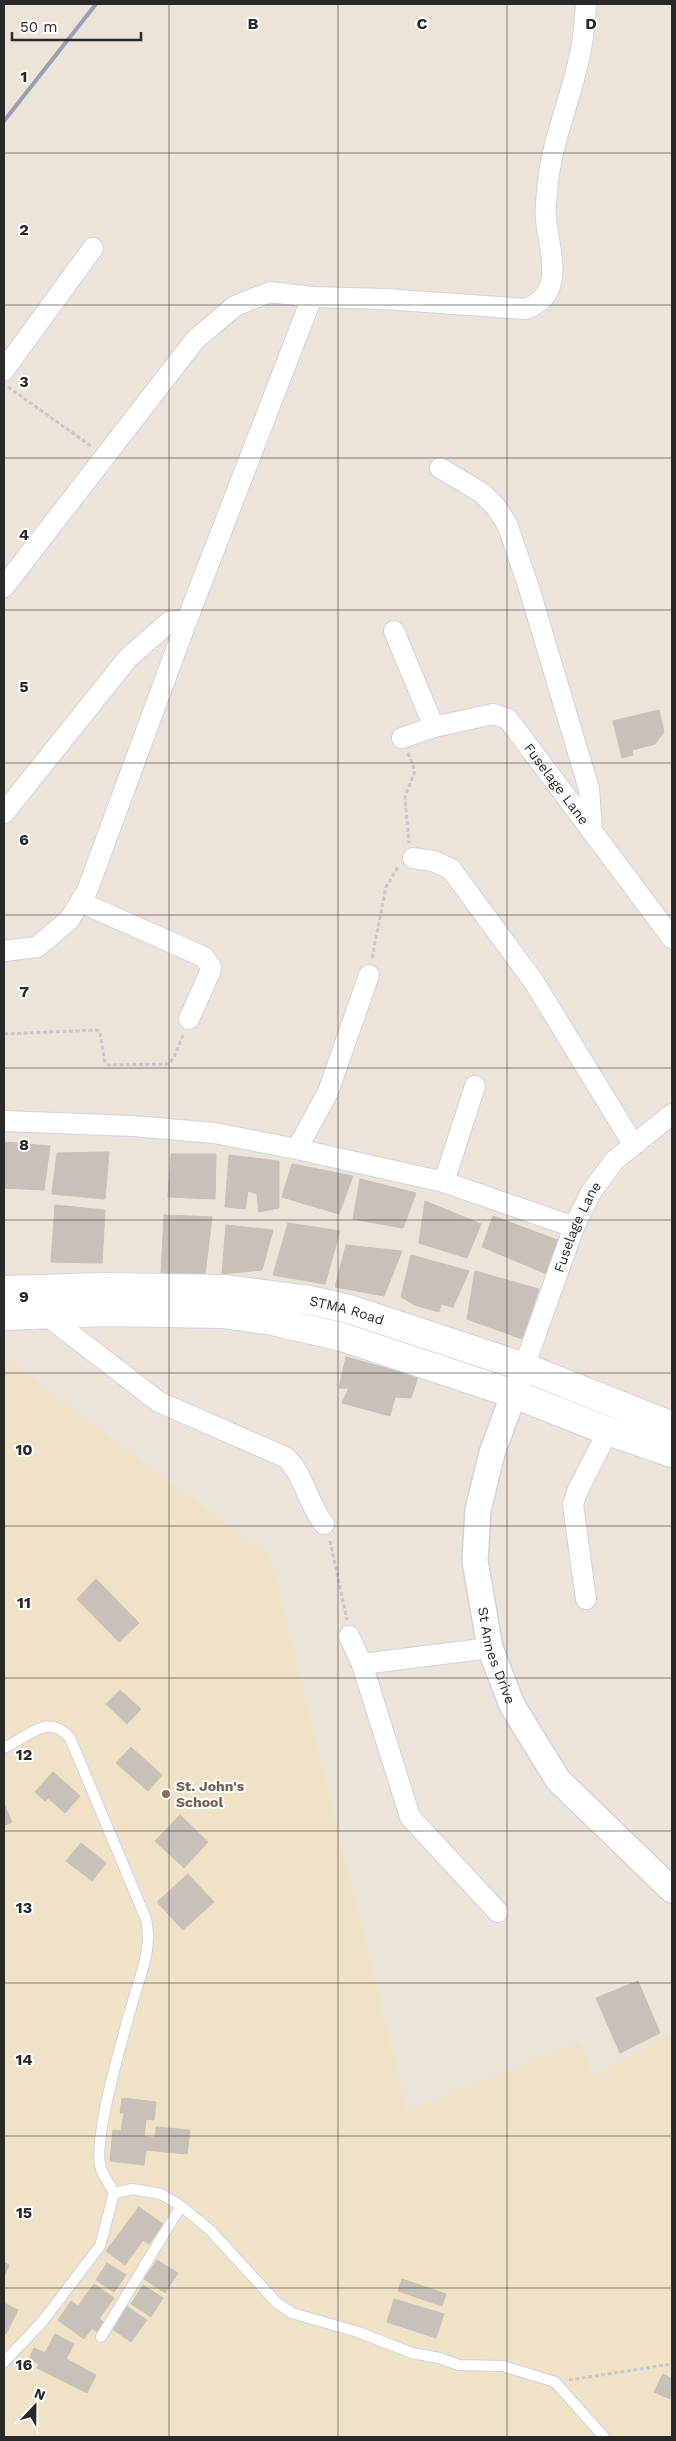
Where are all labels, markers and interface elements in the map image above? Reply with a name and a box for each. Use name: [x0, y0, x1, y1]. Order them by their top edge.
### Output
scale bar: [12, 10, 141, 42]
text: B: [248, 14, 259, 33]
text: C: [417, 14, 428, 33]
text: D: [585, 14, 597, 33]
text: 50 m: [20, 18, 57, 36]
text: 1: [21, 67, 27, 86]
text: 2: [19, 220, 29, 239]
text: 3: [19, 372, 29, 391]
text: 4: [19, 525, 29, 544]
text: 5: [19, 677, 29, 696]
street label: Fuselage Lane: [521, 740, 592, 828]
text: 6: [19, 830, 29, 849]
text: 7: [19, 982, 29, 1001]
text: 8: [19, 1135, 29, 1154]
street label: Fuselage Lane: [550, 1178, 604, 1274]
text: 9: [19, 1287, 29, 1306]
street label: STMA Road: [308, 1292, 386, 1328]
text: 10: [15, 1440, 33, 1459]
text: 11: [17, 1593, 31, 1612]
street label: St Annes Drive: [475, 1606, 519, 1706]
text: 12: [16, 1745, 32, 1764]
place label: St. John's School: [176, 1778, 245, 1810]
marker: St. John's School: [160, 1788, 172, 1800]
text: 13: [16, 1898, 32, 1917]
text: 14: [15, 2050, 33, 2069]
text: 15: [16, 2203, 32, 2222]
text: 16: [16, 2355, 33, 2374]
north arrow: [10, 2381, 60, 2431]
text: N: [32, 2385, 48, 2403]

